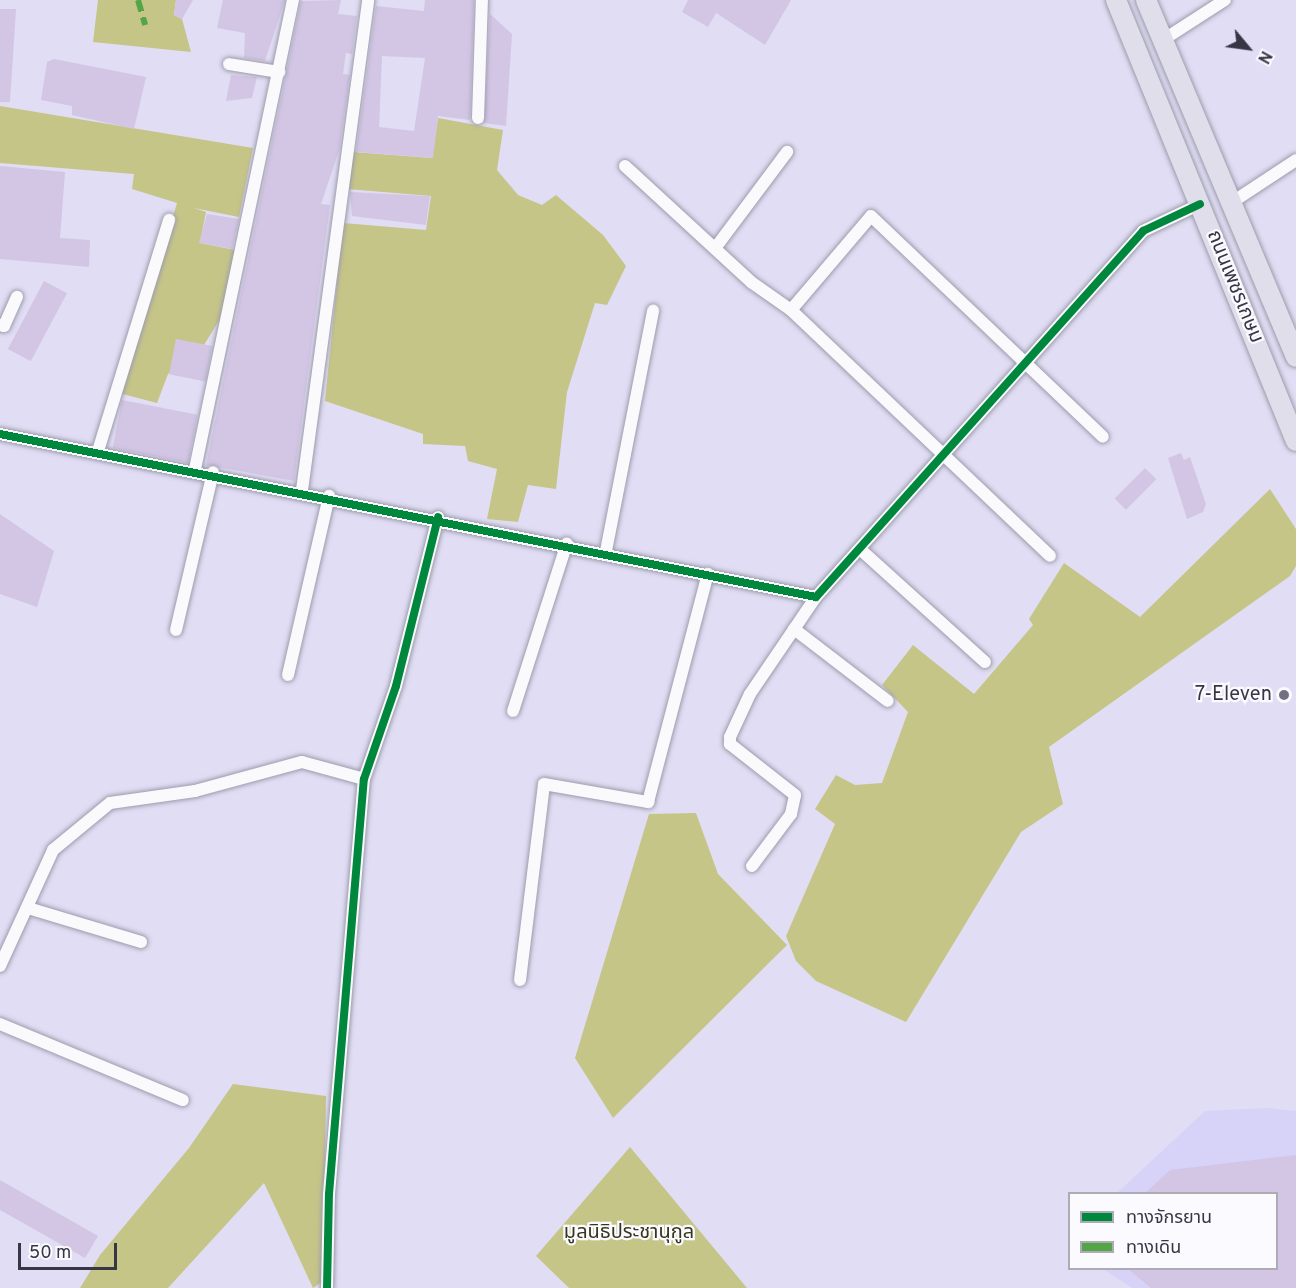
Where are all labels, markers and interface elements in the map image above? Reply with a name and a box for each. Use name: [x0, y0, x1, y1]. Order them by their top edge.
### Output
north arrow: [1218, 18, 1278, 78]
text: N: [1252, 47, 1275, 67]
street label: ถนนเพชรเกษม: [1200, 227, 1268, 347]
place label: 7-Eleven: [1195, 683, 1272, 707]
marker: 7-Eleven: [1277, 688, 1291, 702]
legend: [1068, 1192, 1278, 1270]
text: ทางจักรยาน: [1126, 1207, 1212, 1230]
park label: มูลนิธิประชานุกูล: [564, 1221, 694, 1245]
scale bar: [21, 1231, 120, 1269]
text: ทางเดิน: [1126, 1237, 1181, 1260]
text: 50 m: [29, 1242, 71, 1265]

